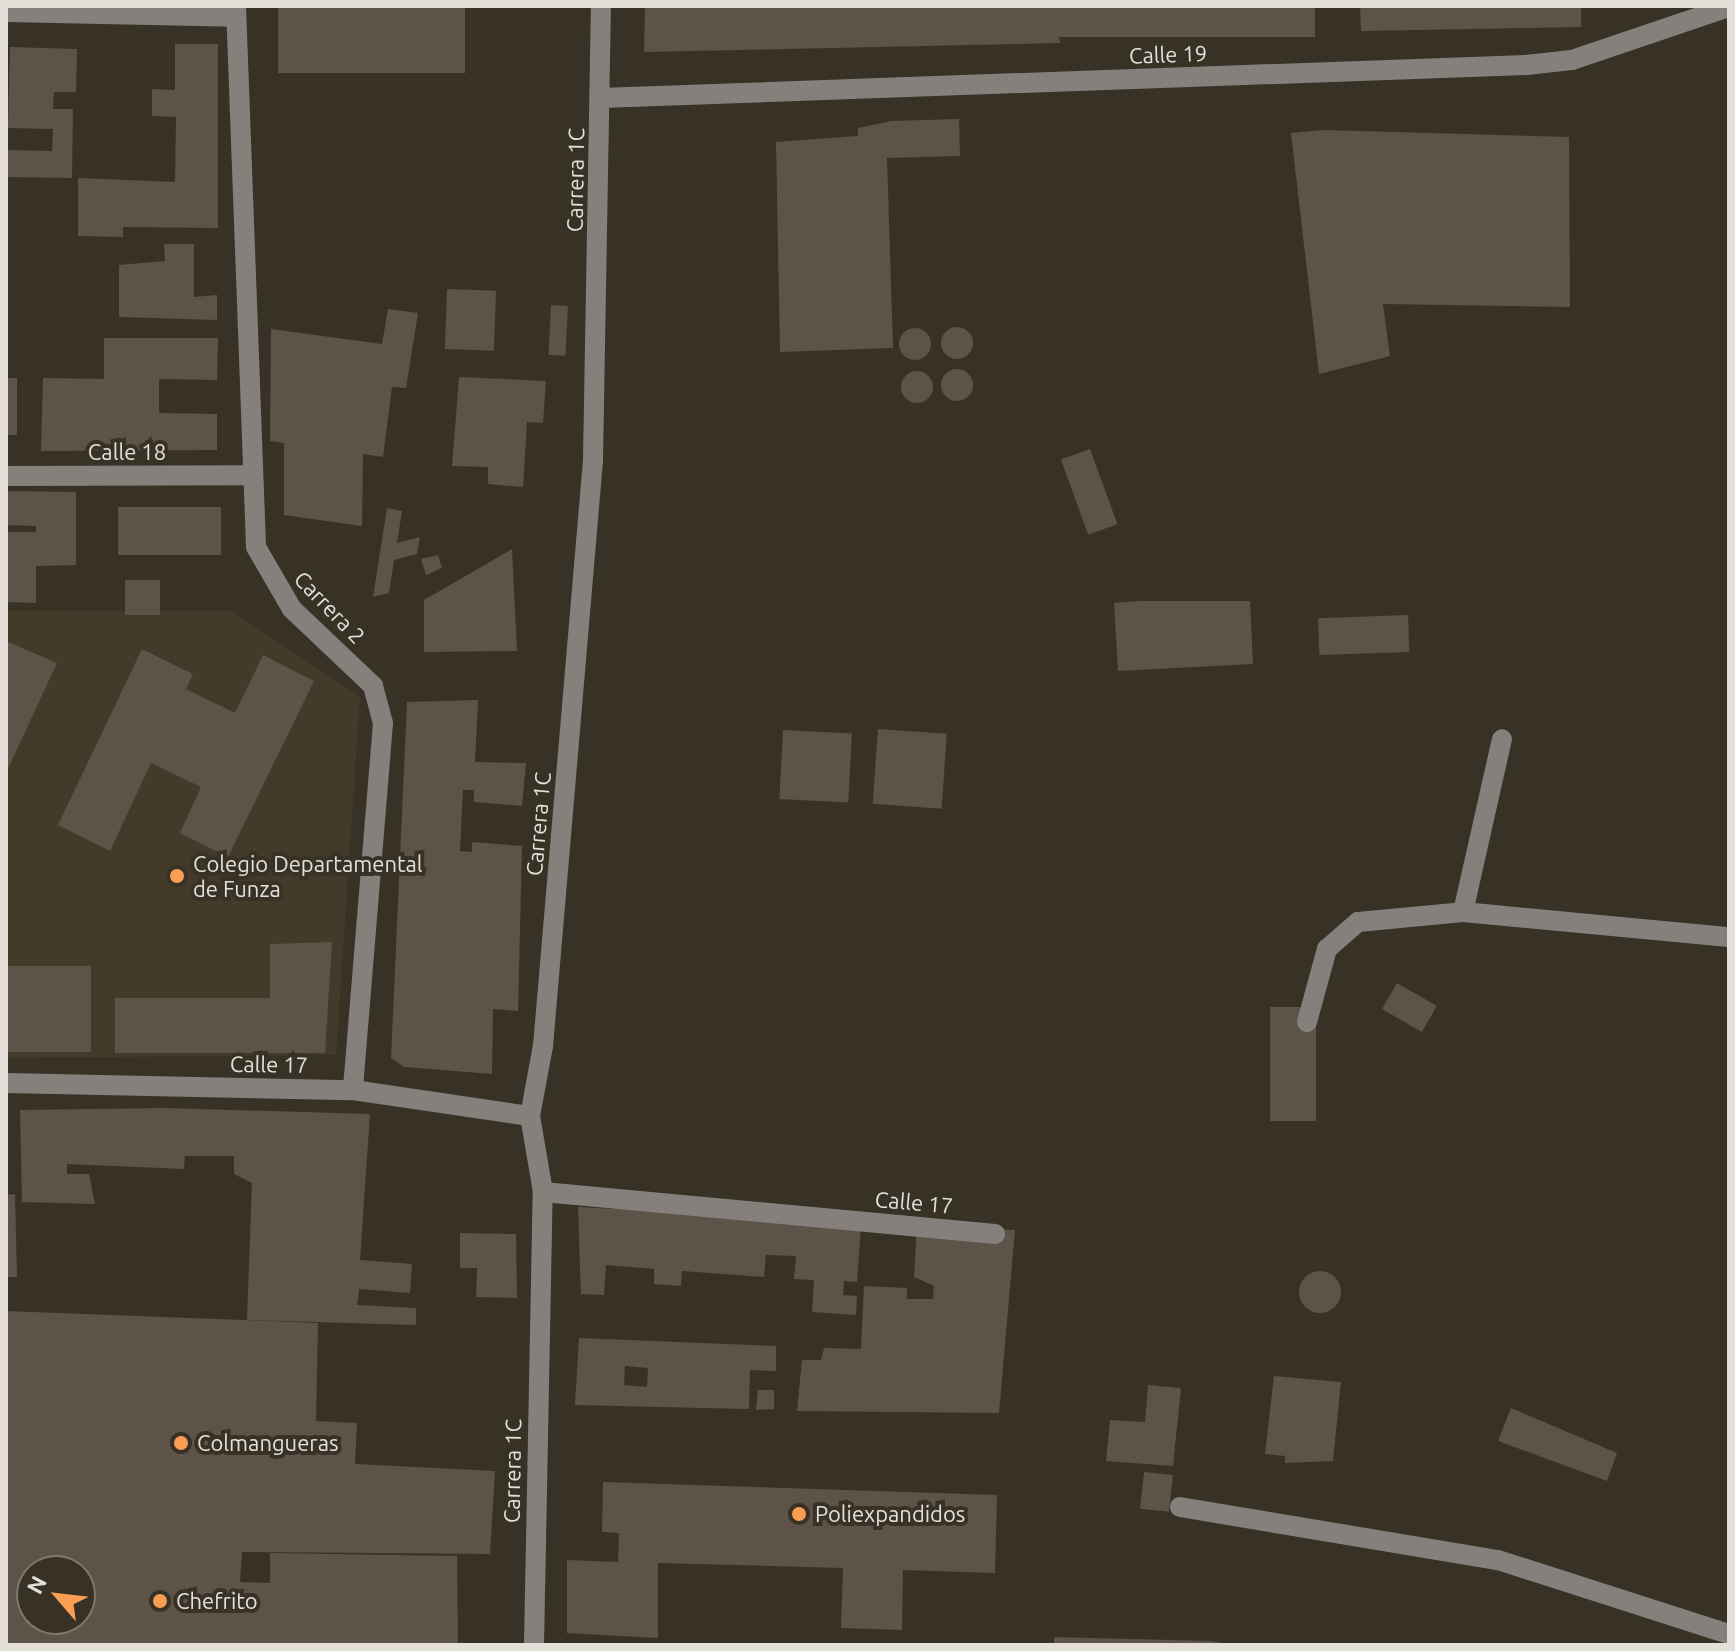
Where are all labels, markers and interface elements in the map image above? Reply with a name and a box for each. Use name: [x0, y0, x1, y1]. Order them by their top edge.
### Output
street label: Calle 19: [1128, 39, 1208, 69]
street label: Carrera 1C: [561, 128, 589, 232]
street label: Calle 18: [88, 439, 166, 465]
street label: Carrera 2: [289, 565, 371, 649]
street label: Carrera 1C: [520, 771, 556, 877]
place label: Colegio Departamental de Funza: [193, 850, 423, 902]
marker: Colegio Departamental de Funza: [168, 867, 186, 885]
street label: Calle 17: [230, 1050, 308, 1078]
street label: Calle 17: [874, 1185, 954, 1219]
street label: Carrera 1C: [498, 1419, 526, 1523]
place label: Colmangueras: [197, 1430, 338, 1456]
marker: Colmangueras: [172, 1434, 190, 1452]
place label: Poliexpandidos: [815, 1501, 965, 1527]
marker: Poliexpandidos: [790, 1505, 808, 1523]
north arrow: [16, 1555, 96, 1635]
text: N: [21, 1571, 51, 1598]
place label: Chefrito: [176, 1588, 258, 1614]
marker: Chefrito: [151, 1592, 169, 1610]

